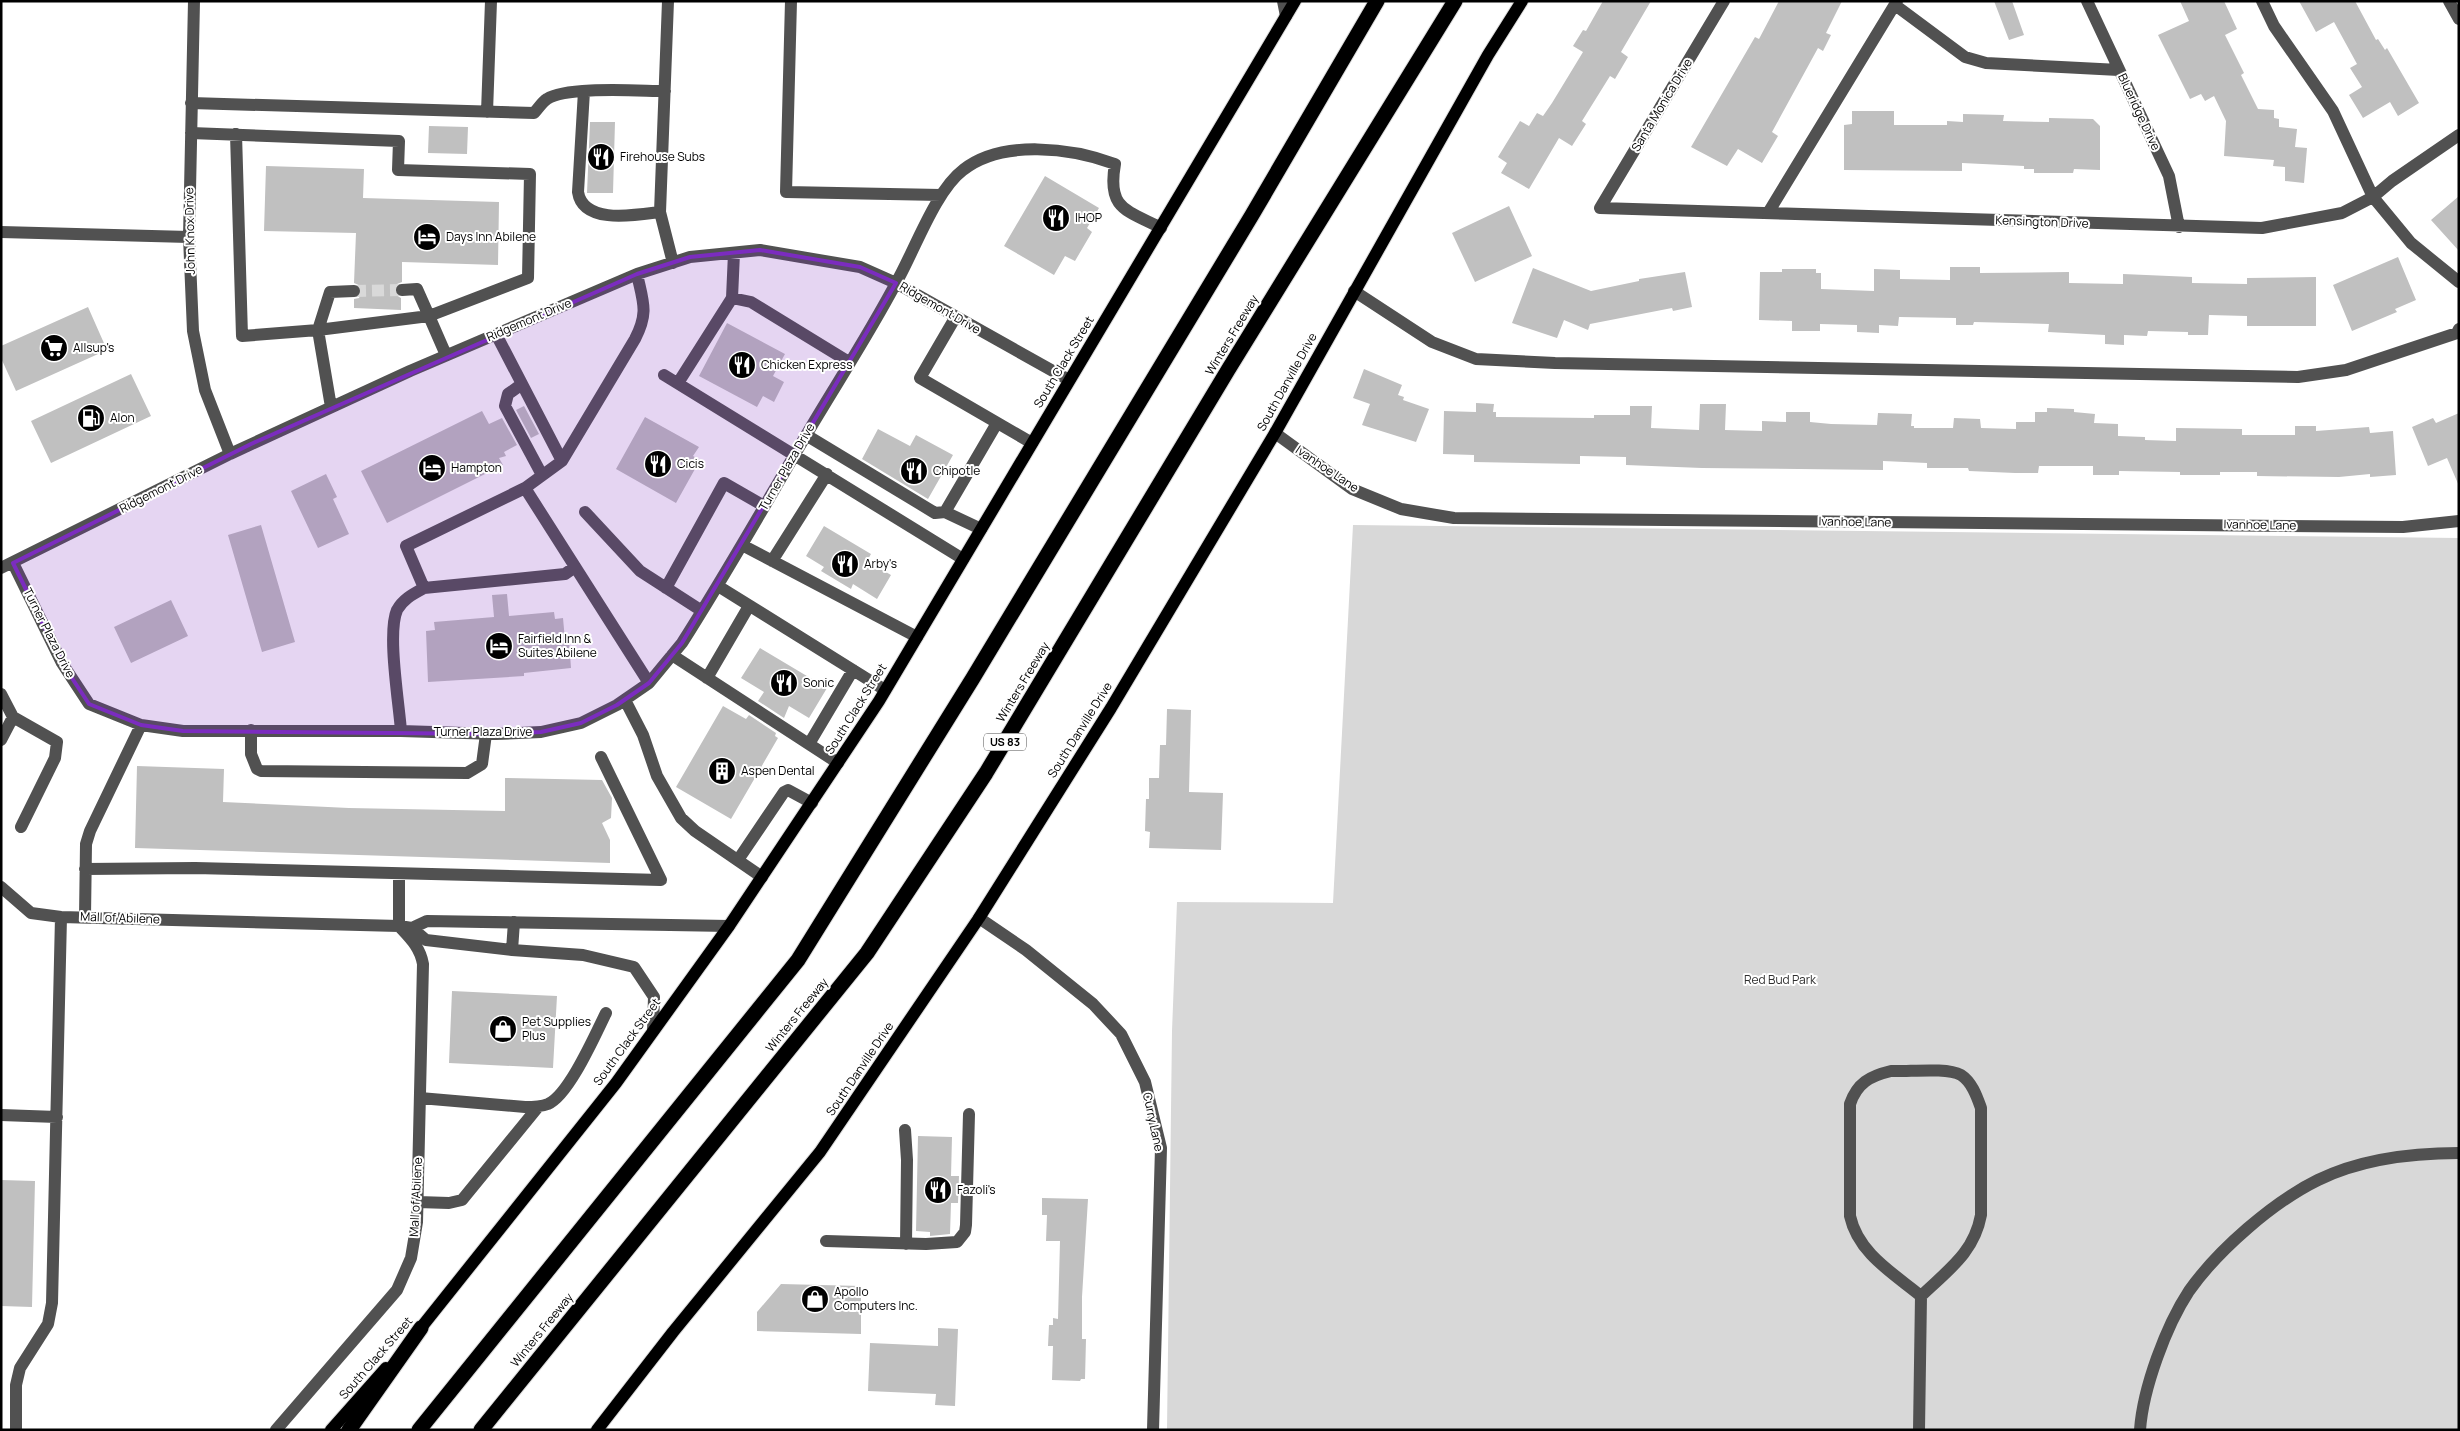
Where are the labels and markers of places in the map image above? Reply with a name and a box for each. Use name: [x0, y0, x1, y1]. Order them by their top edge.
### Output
restaurant icon: Firehouse Subs: [586, 142, 616, 172]
place label: Firehouse Subs: [620, 148, 705, 165]
restaurant icon: IHOP: [1041, 203, 1071, 233]
place label: IHOP: [1075, 209, 1102, 226]
hotel icon: Days Inn Abilene: [412, 222, 442, 252]
place label: Days Inn Abilene: [446, 228, 536, 245]
supermarket icon: Allsup's: [39, 333, 69, 363]
place label: Allsup's: [73, 339, 114, 356]
restaurant icon: Chicken Express: [727, 350, 757, 380]
place label: Chicken Express: [761, 356, 852, 373]
fuel station icon: Alon: [76, 403, 106, 433]
place label: Alon: [110, 409, 135, 426]
restaurant icon: Cicis: [643, 449, 673, 479]
hotel icon: Hampton: [417, 453, 447, 483]
place label: Cicis: [677, 455, 704, 472]
restaurant icon: Chipotle: [899, 456, 929, 486]
place label: Hampton: [451, 459, 502, 476]
place label: Chipotle: [933, 462, 980, 479]
restaurant icon: Arby's: [830, 549, 860, 579]
place label: Arby's: [864, 555, 897, 572]
place label: Fairfield Inn & Suites Abilene: [518, 630, 597, 661]
hotel icon: Fairfield Inn & Suites Abilene: [484, 631, 514, 661]
restaurant icon: Sonic: [769, 668, 799, 698]
place label: Sonic: [803, 674, 834, 691]
building icon: Aspen Dental: [707, 756, 737, 786]
place label: Aspen Dental: [741, 762, 815, 779]
place label: Pet Supplies Plus: [522, 1013, 591, 1044]
shop icon: Pet Supplies Plus: [488, 1014, 518, 1044]
restaurant icon: Fazoli's: [923, 1175, 953, 1205]
place label: Fazoli's: [957, 1181, 996, 1198]
place label: Apollo Computers Inc.: [834, 1283, 918, 1314]
shop icon: Apollo Computers Inc.: [800, 1284, 830, 1314]

